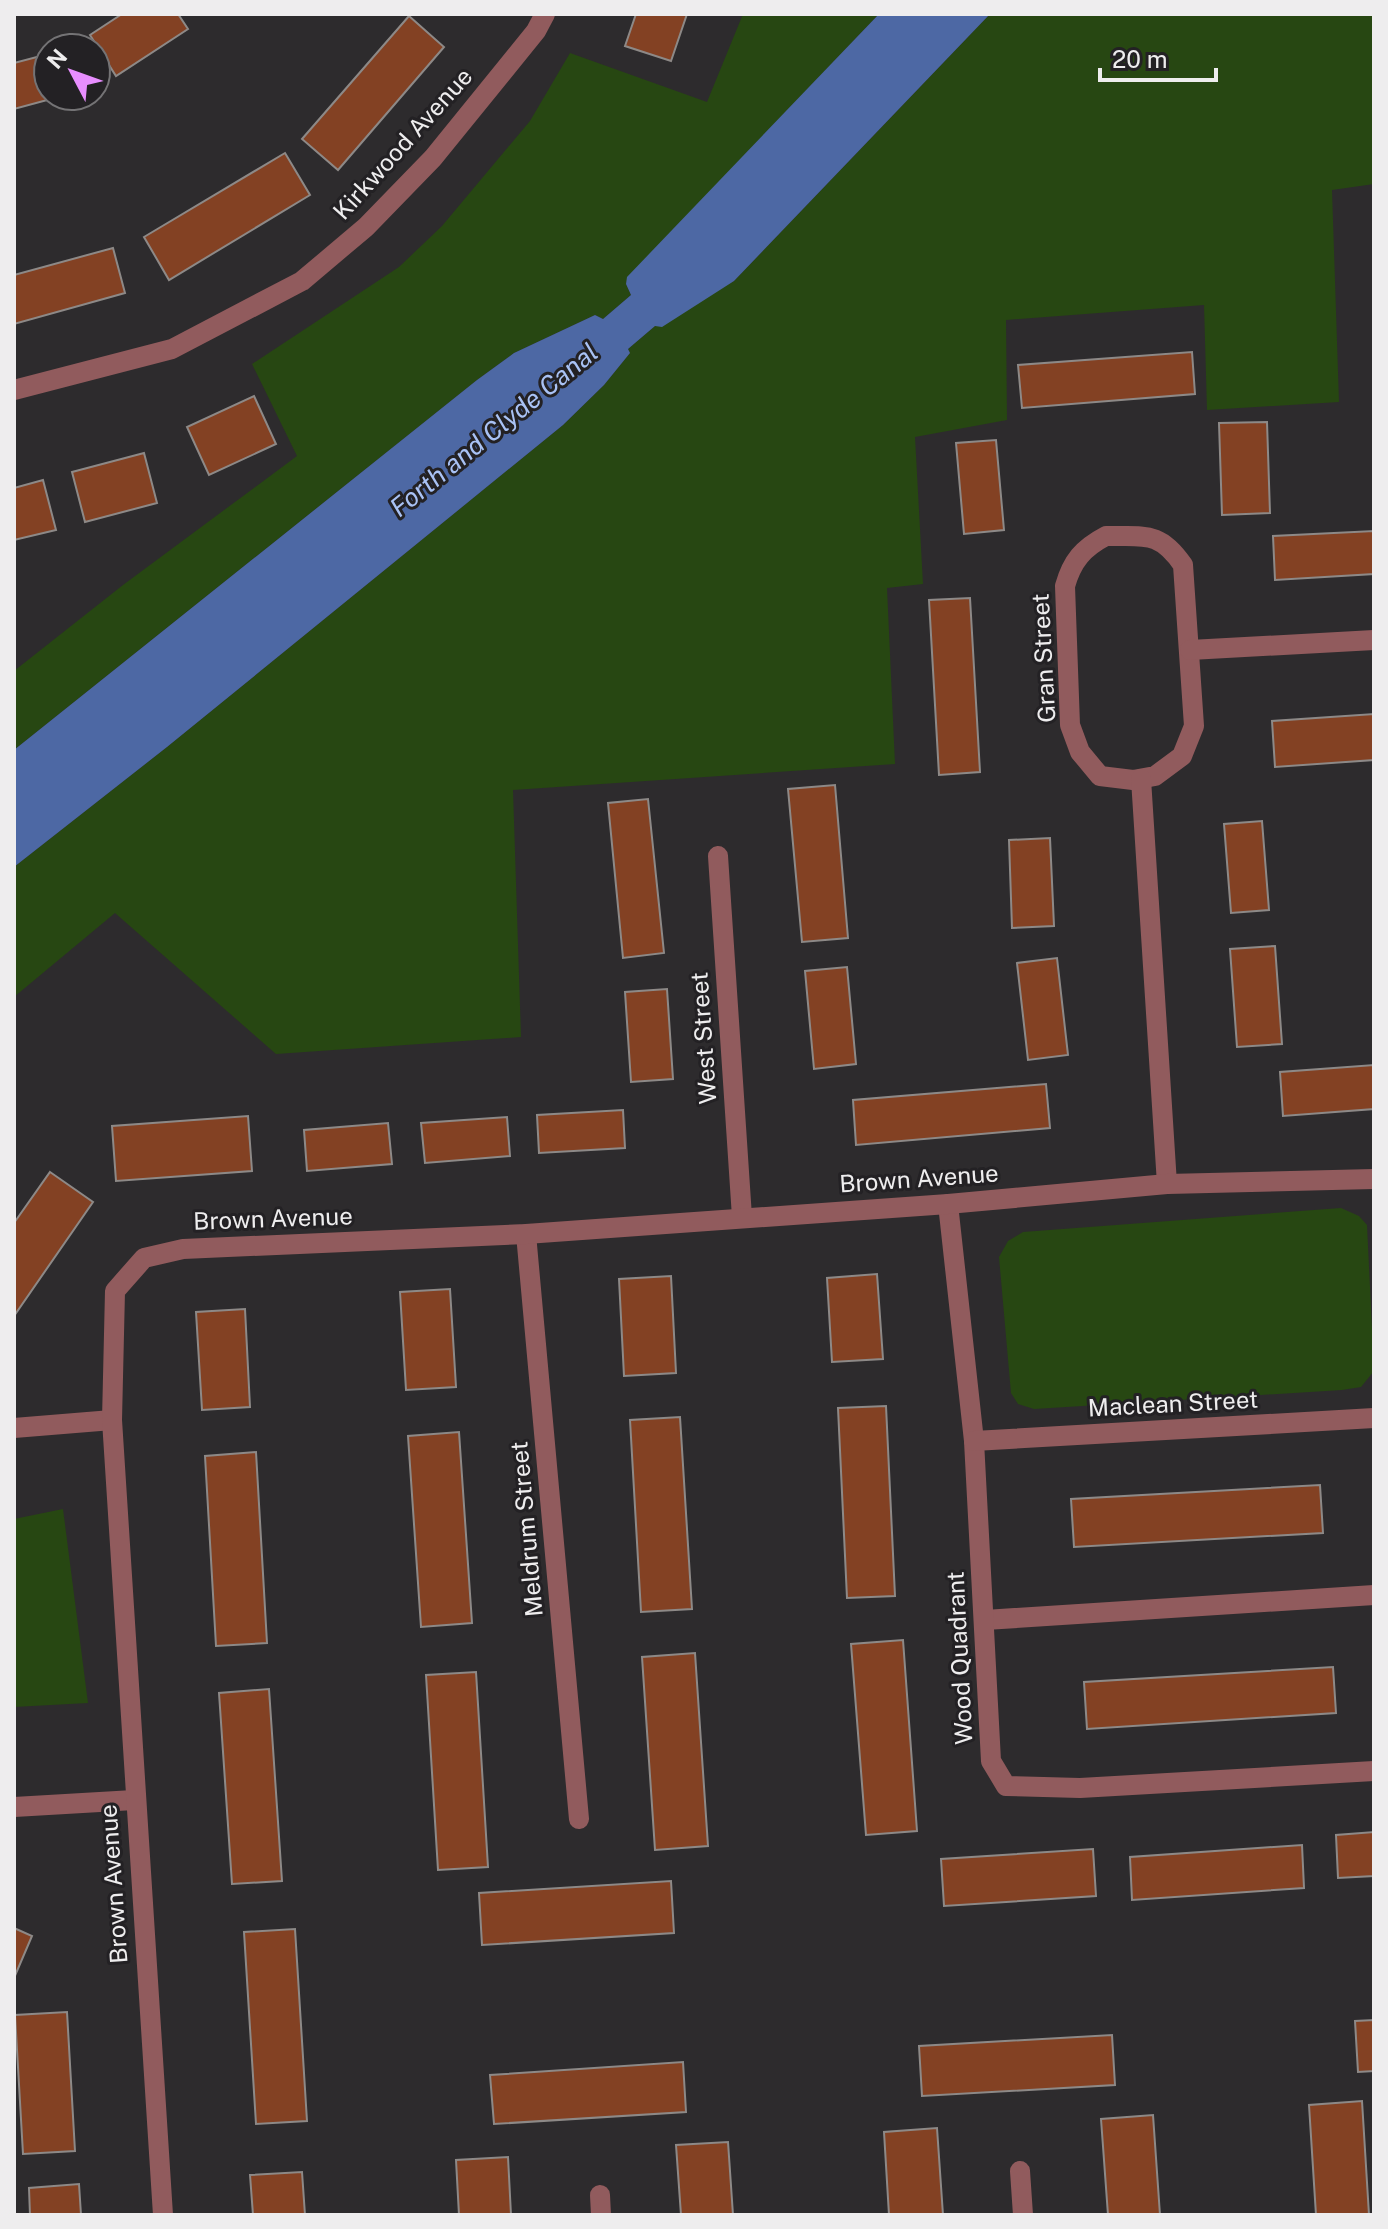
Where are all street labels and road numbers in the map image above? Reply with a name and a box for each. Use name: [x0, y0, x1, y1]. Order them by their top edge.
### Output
street label: Kirkwood Avenue: [327, 62, 478, 225]
street label: Gran Street: [1026, 593, 1060, 724]
street label: West Street: [684, 971, 722, 1105]
street label: Brown Avenue: [838, 1158, 999, 1198]
street label: Brown Avenue: [193, 1201, 353, 1235]
street label: Maclean Street: [1087, 1385, 1259, 1421]
street label: Meldrum Street: [504, 1440, 548, 1618]
street label: Wood Quadrant: [940, 1571, 978, 1745]
street label: Brown Avenue: [93, 1804, 133, 1965]

